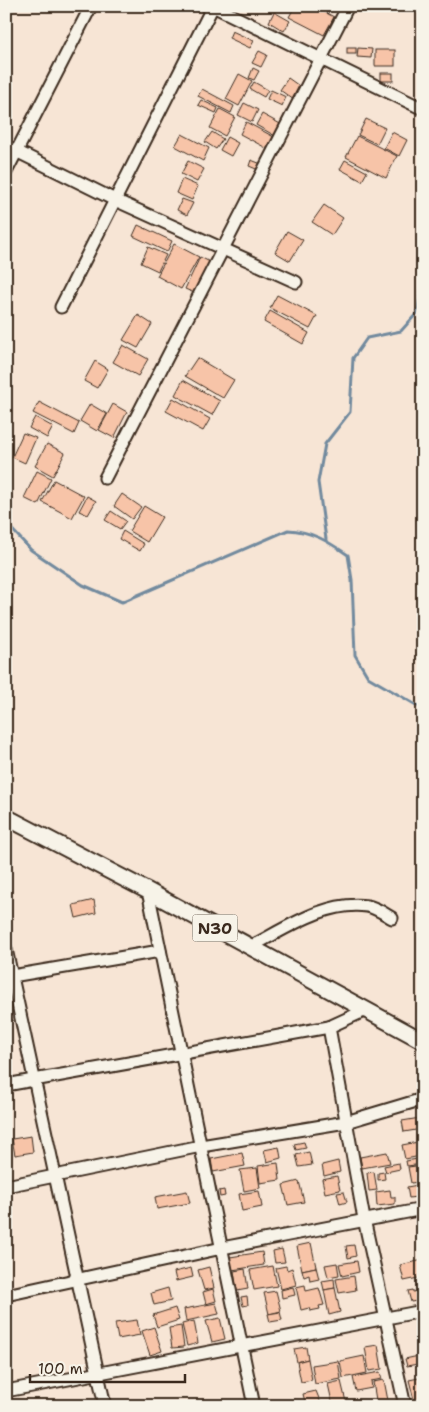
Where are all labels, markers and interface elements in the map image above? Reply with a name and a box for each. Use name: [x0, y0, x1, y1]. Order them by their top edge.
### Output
road number: N30: [192, 914, 238, 941]
scale bar: [30, 1352, 185, 1384]
text: 100 m: [38, 1359, 83, 1379]

